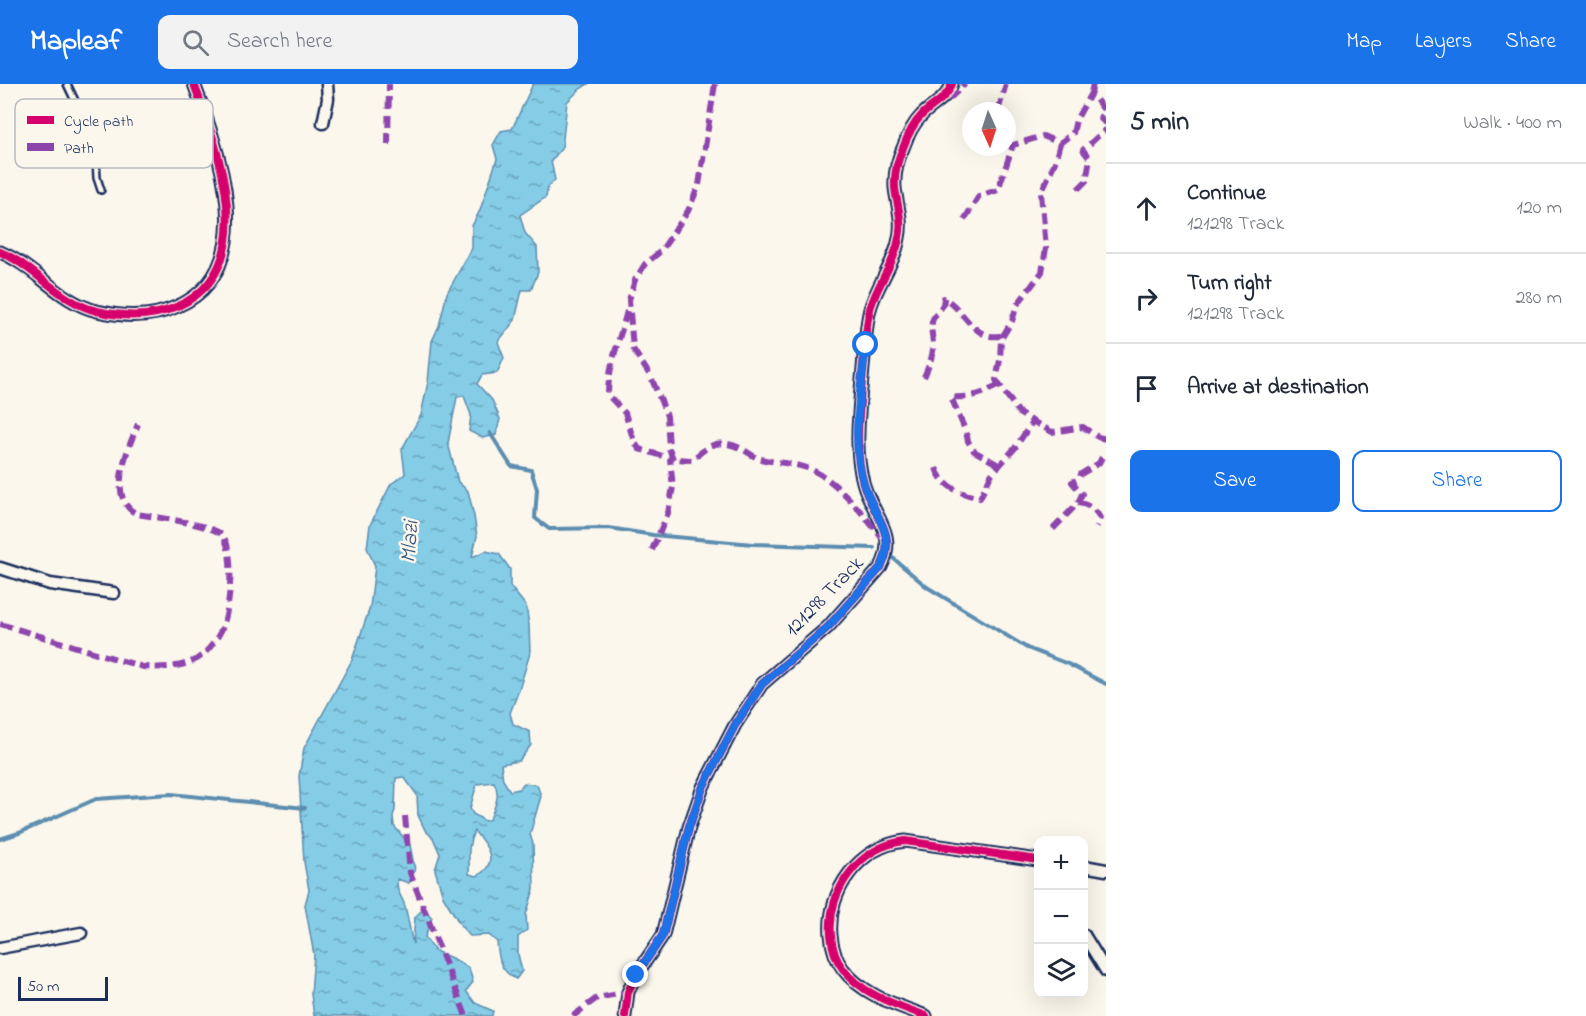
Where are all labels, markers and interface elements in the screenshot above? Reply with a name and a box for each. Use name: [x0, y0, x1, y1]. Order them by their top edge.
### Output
search box: [158, 15, 578, 69]
text: Mapleaf: [30, 22, 122, 63]
icon: search: [179, 26, 212, 59]
text: Search here: [227, 26, 332, 58]
text: Map: [1346, 27, 1382, 57]
text: Layers: [1415, 27, 1472, 57]
text: Share: [1505, 27, 1556, 57]
legend: [15, 99, 213, 168]
north arrow: [962, 102, 1016, 156]
text: 5 min: [1130, 104, 1189, 142]
text: Walk · 400 m: [1463, 109, 1562, 138]
text: Cycle path: [64, 110, 133, 134]
text: Path: [64, 137, 94, 161]
text: Continue: [1187, 178, 1266, 210]
icon: ahead: [1130, 192, 1163, 225]
text: 120 m: [1517, 194, 1562, 223]
text: 121298 Track: [1187, 210, 1284, 239]
text: Turn right: [1187, 268, 1272, 300]
icon: right: [1130, 282, 1163, 315]
text: 280 m: [1515, 284, 1562, 313]
text: 121298 Track: [1187, 300, 1284, 329]
route start: [852, 331, 878, 357]
icon: arrive: [1130, 372, 1163, 405]
text: Arrive at destination: [1187, 372, 1369, 404]
button: Save: [1130, 450, 1340, 512]
button: Share: [1352, 450, 1562, 512]
water label: Mlazi: [394, 518, 429, 564]
street label: 121298 Track: [779, 549, 872, 644]
map controls: [1034, 836, 1088, 998]
button: +: [1034, 836, 1088, 890]
button: −: [1034, 890, 1088, 944]
button: layers: [1034, 944, 1088, 998]
route end: [622, 961, 648, 987]
scale bar: [18, 974, 108, 1002]
text: 50 m: [27, 975, 59, 999]

